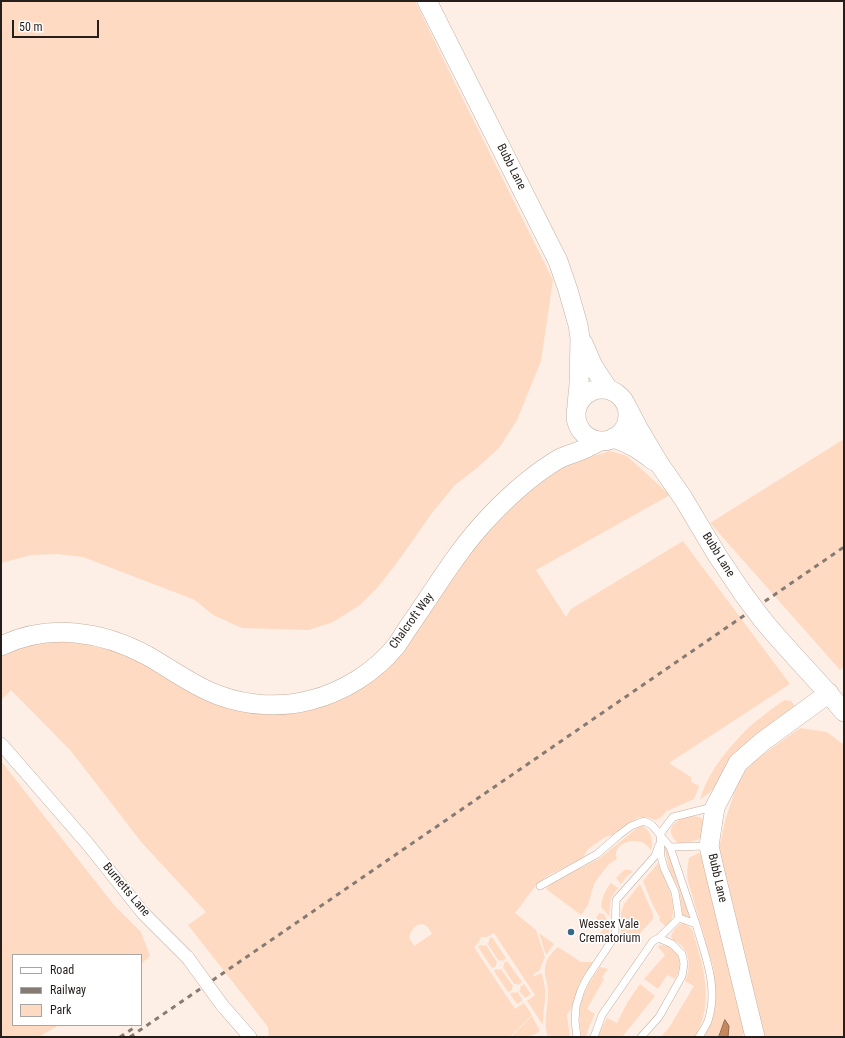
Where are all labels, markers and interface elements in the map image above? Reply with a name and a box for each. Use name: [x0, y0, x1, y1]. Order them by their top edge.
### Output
scale bar: [14, 12, 101, 38]
text: 50 m: [19, 20, 43, 34]
street label: Bubb Lane: [493, 142, 529, 192]
street label: Bubb Lane: [699, 530, 737, 580]
street label: Chalcroft Way: [387, 590, 437, 652]
street label: Bubb Lane: [704, 852, 730, 904]
street label: Burnetts Lane: [99, 860, 153, 920]
place label: Wessex Vale Crematorium: [579, 918, 640, 946]
marker: Wessex Vale Crematorium: [566, 927, 576, 937]
legend: [12, 954, 142, 1026]
text: Road: [50, 963, 74, 977]
text: Railway: [50, 983, 86, 997]
text: Park: [50, 1003, 71, 1017]

